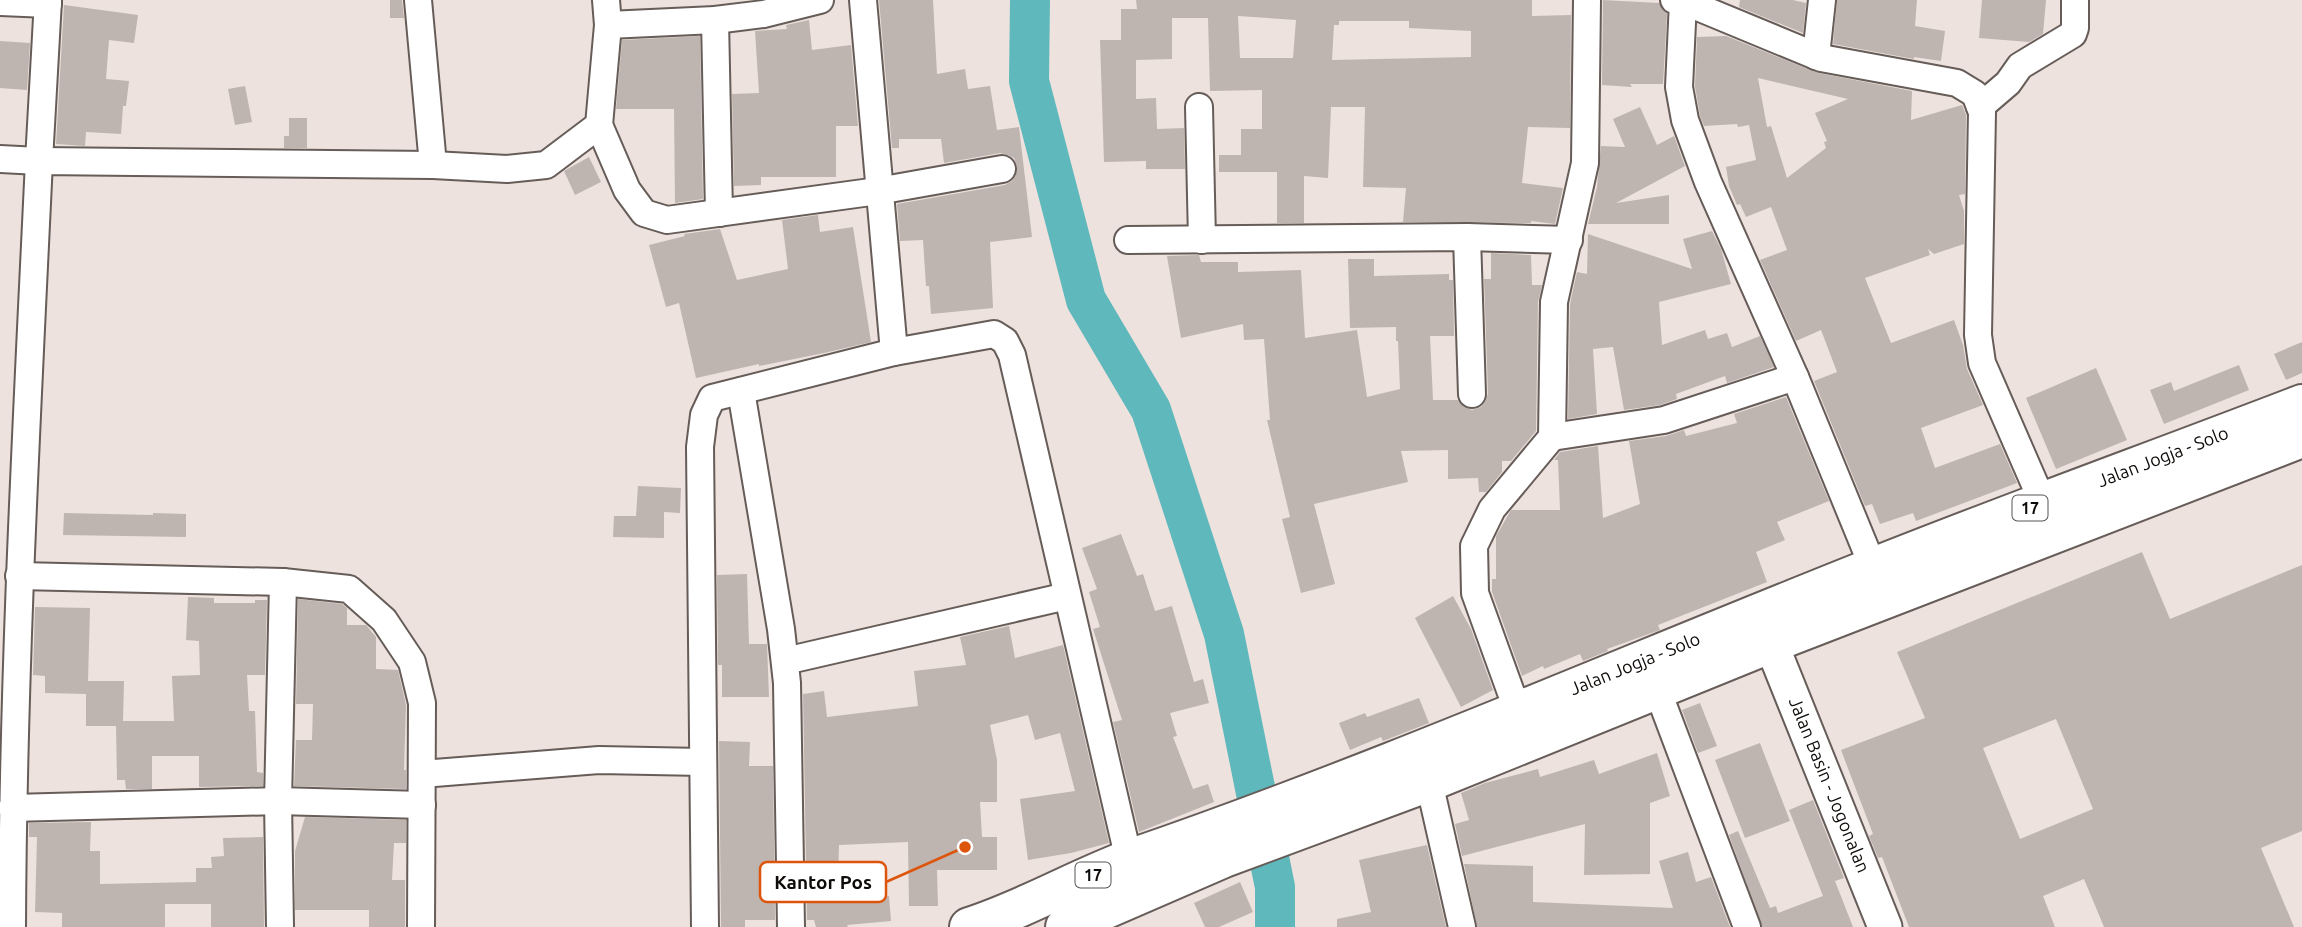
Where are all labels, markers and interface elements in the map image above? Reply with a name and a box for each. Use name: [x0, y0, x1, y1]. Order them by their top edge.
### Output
street label: Jalan Jogja - Solo: [2094, 422, 2231, 490]
road number: 17: [2012, 495, 2048, 520]
street label: Jalan Jogja - Solo: [1567, 628, 1703, 698]
street label: Jalan Basin - Jogonalan: [1786, 694, 1874, 875]
callout: Kantor Pos: [760, 862, 886, 902]
road number: 17: [1076, 862, 1110, 888]
text: Kantor Pos: [774, 871, 872, 893]

